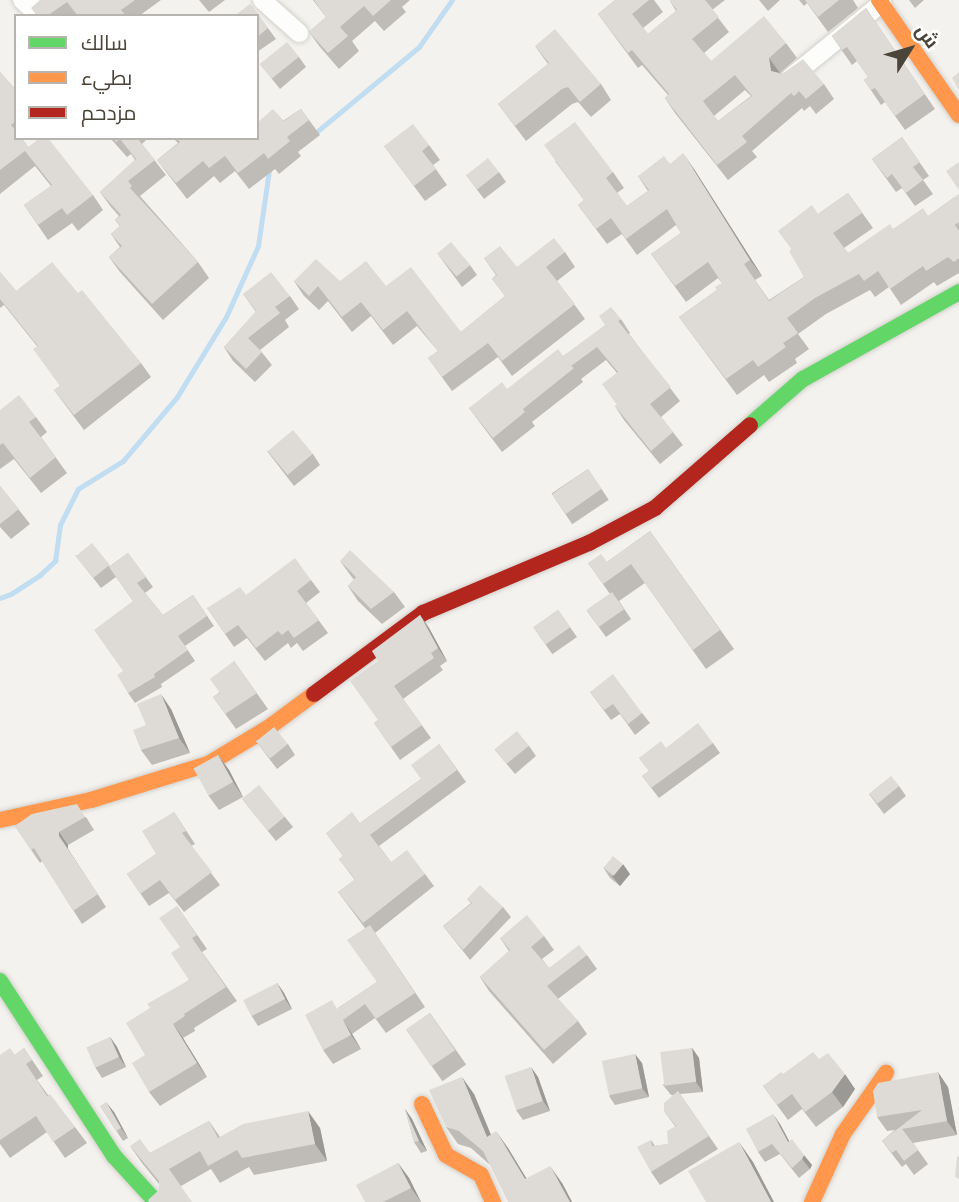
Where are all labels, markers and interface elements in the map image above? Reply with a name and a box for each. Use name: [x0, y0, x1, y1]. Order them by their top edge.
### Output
legend: [14, 14, 259, 140]
north arrow: [875, 14, 945, 84]
text: ش: [911, 20, 943, 53]
text: سالك: [81, 31, 128, 55]
text: بطيء: [81, 66, 132, 90]
text: مزدحم: [81, 101, 136, 125]

